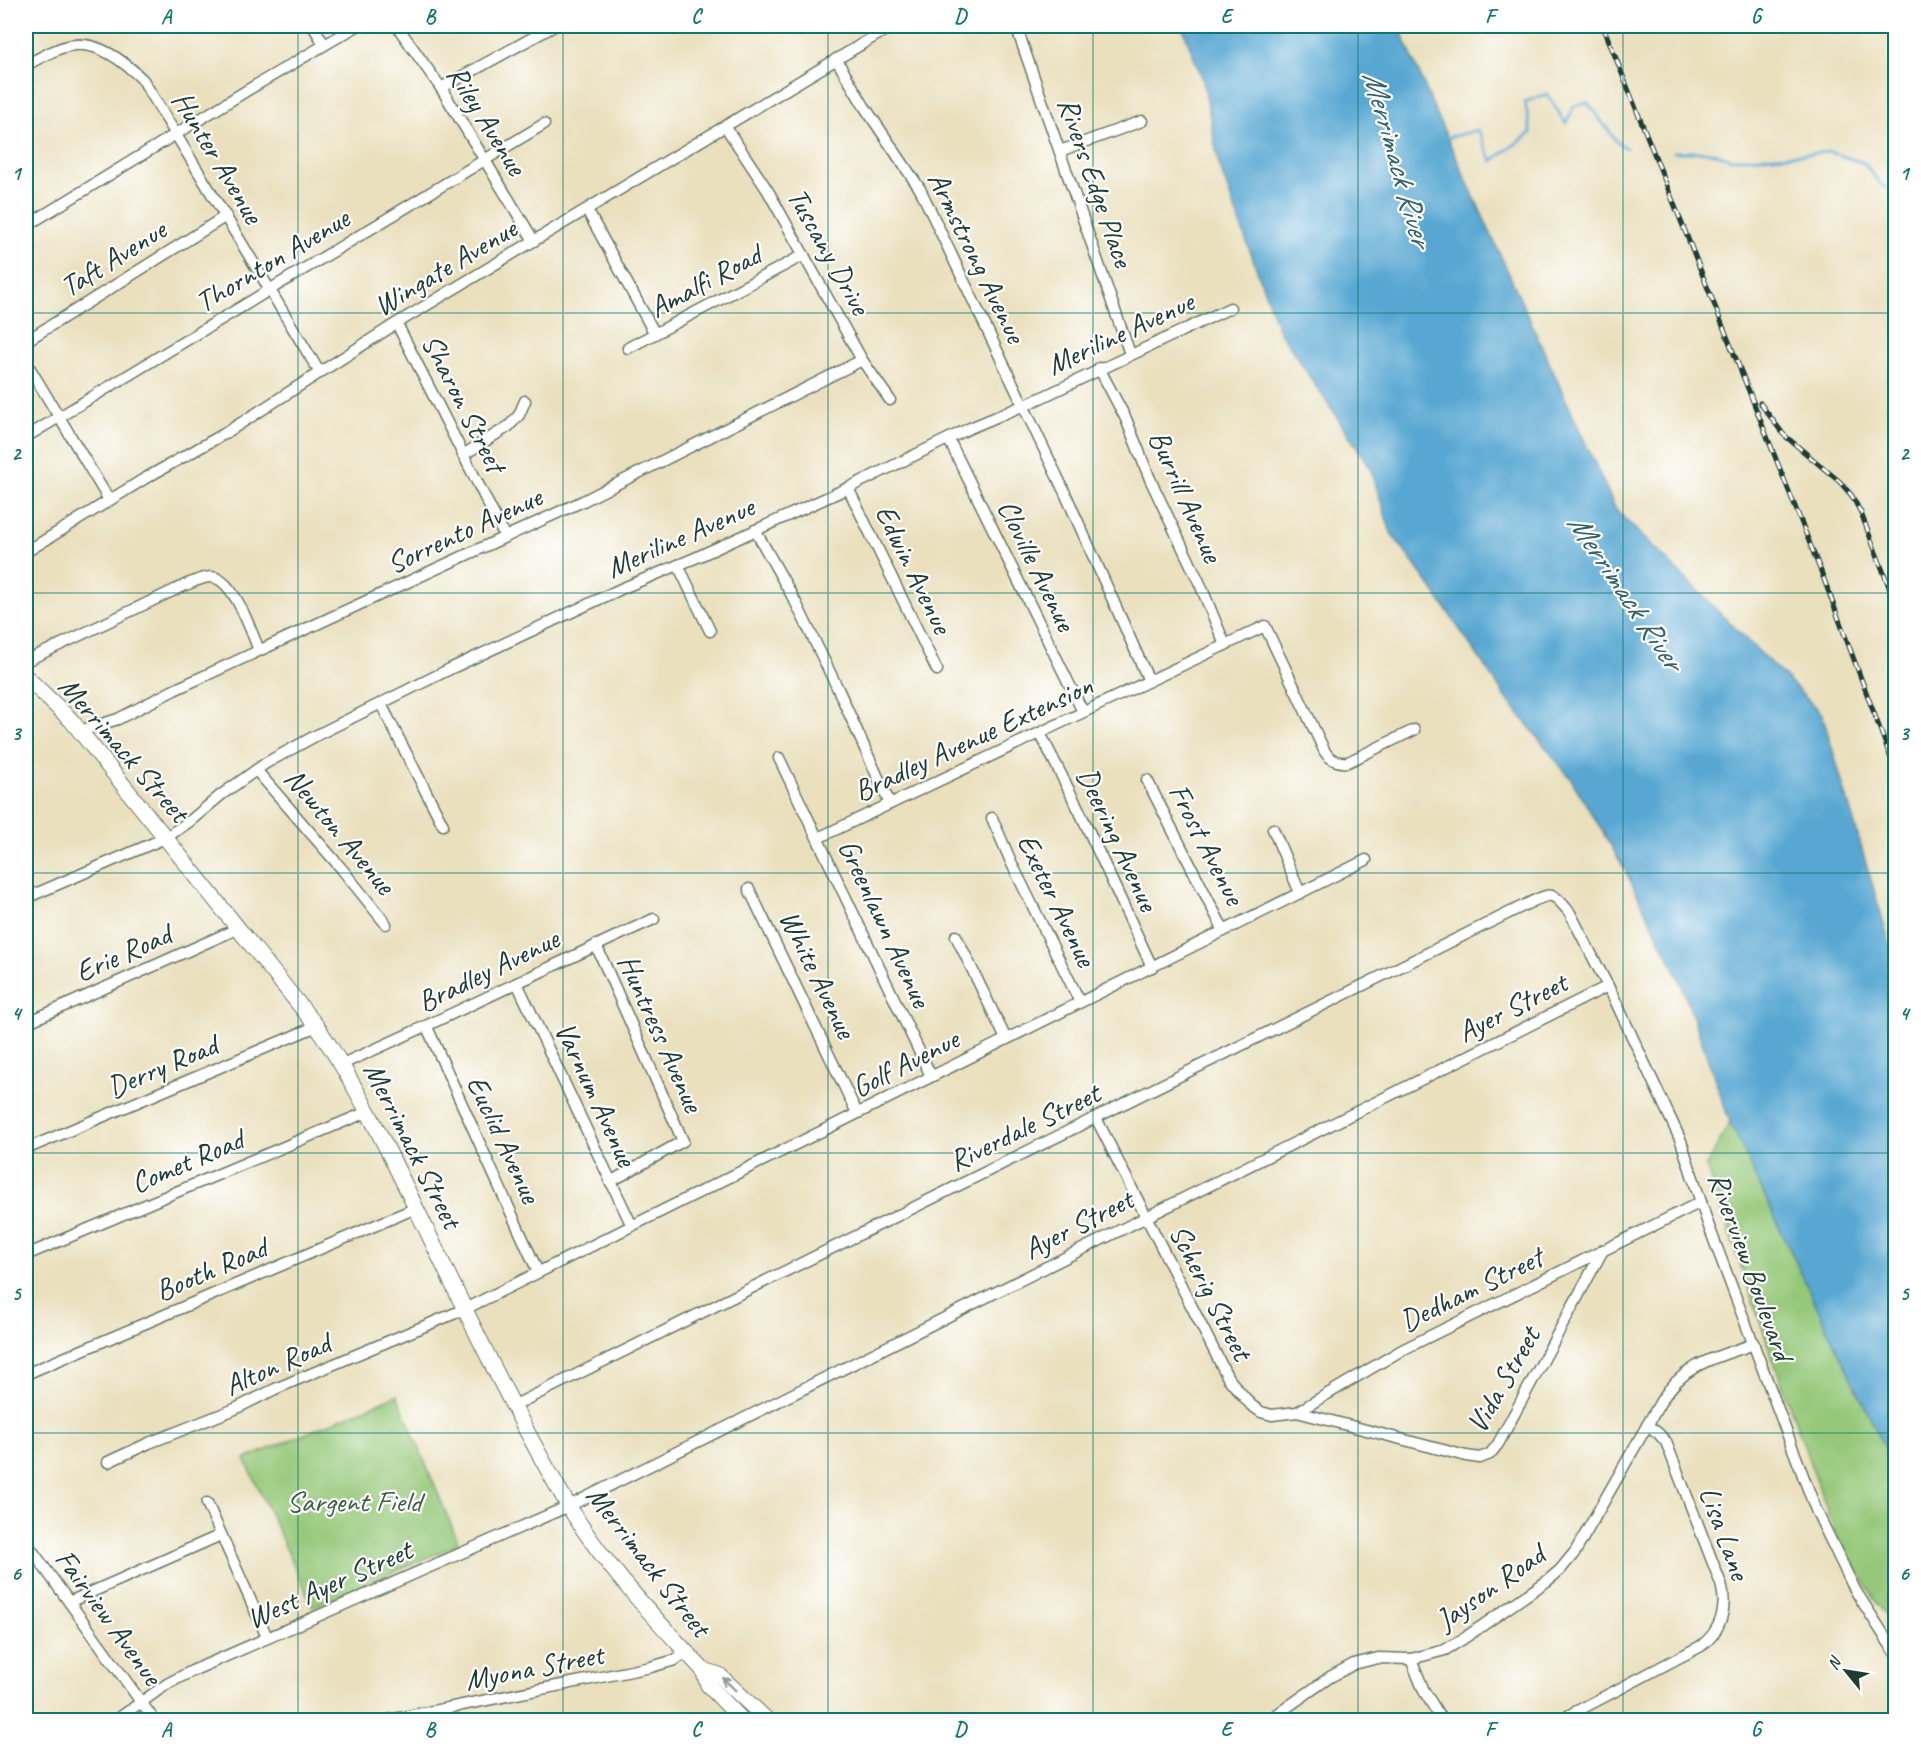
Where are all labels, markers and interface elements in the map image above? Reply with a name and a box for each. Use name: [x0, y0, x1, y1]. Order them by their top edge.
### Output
text: A: [161, 4, 173, 29]
text: B: [425, 4, 437, 29]
text: C: [691, 4, 703, 29]
text: D: [954, 4, 968, 29]
text: E: [1221, 4, 1235, 29]
text: F: [1485, 4, 1499, 29]
text: G: [1751, 4, 1764, 29]
street label: Riley Avenue: [438, 58, 537, 184]
water label: Merrimack River: [1353, 66, 1444, 256]
street label: Hunter Avenue: [164, 84, 274, 232]
street label: Rivers Edge Place: [1049, 92, 1143, 274]
text: 1: [12, 161, 23, 186]
text: 1: [1900, 161, 1911, 186]
street label: Armstrong Avenue: [919, 165, 1036, 351]
street label: Tuscany Drive: [779, 181, 880, 323]
street label: Thornton Avenue: [188, 198, 358, 321]
street label: Wingate Avenue: [367, 208, 525, 325]
street label: Taft Avenue: [53, 209, 175, 305]
street label: Amalfi Road: [642, 234, 771, 326]
street label: Meriline Avenue: [1040, 281, 1202, 384]
street label: Sharon Street: [413, 328, 517, 482]
street label: Burrill Avenue: [1140, 424, 1233, 570]
text: 2: [12, 441, 23, 466]
text: 2: [1900, 441, 1911, 466]
street label: Sorrento Avenue: [380, 477, 550, 582]
street label: Meriline Avenue: [600, 487, 762, 586]
street label: Cloville Avenue: [989, 493, 1086, 639]
street label: Edwin Avenue: [867, 498, 962, 642]
water label: Merrimack River: [1558, 505, 1696, 682]
street label: Bradley Avenue Extension: [847, 666, 1099, 810]
street label: Merrimack Street: [50, 668, 200, 832]
text: 3: [12, 721, 23, 746]
text: 3: [1900, 721, 1911, 746]
street label: Newton Avenue: [276, 760, 405, 904]
street label: Deering Avenue: [1068, 761, 1169, 919]
street label: Frost Avenue: [1160, 777, 1255, 913]
street label: Exeter Avenue: [1009, 827, 1106, 975]
street label: Greenlawn Avenue: [830, 833, 941, 1015]
street label: White Avenue: [771, 904, 866, 1046]
street label: Erie Road: [69, 913, 181, 991]
street label: Bradley Avenue: [411, 919, 567, 1021]
street label: Huntress Avenue: [609, 948, 714, 1120]
street label: Ayer Street: [1451, 962, 1576, 1051]
text: 4: [12, 1001, 24, 1026]
text: 4: [1900, 1001, 1912, 1026]
street label: Varnum Avenue: [546, 1016, 647, 1174]
street label: Golf Avenue: [845, 1019, 967, 1106]
street label: Derry Road: [101, 1024, 227, 1106]
street label: Merrimack Street: [355, 1056, 472, 1237]
street label: Euclid Avenue: [458, 1069, 551, 1211]
street label: Riverdale Street: [942, 1073, 1109, 1180]
street label: Comet Road: [125, 1119, 253, 1202]
street label: Riverview Boulevard: [1699, 1167, 1804, 1369]
street label: Ayer Street: [1017, 1179, 1142, 1268]
street label: Scherig Street: [1161, 1218, 1263, 1369]
street label: Booth Road: [149, 1227, 277, 1310]
street label: Dedham Street: [1393, 1236, 1552, 1340]
text: 5: [12, 1281, 23, 1306]
text: 5: [1900, 1281, 1911, 1306]
street label: Vida Street: [1458, 1318, 1550, 1440]
street label: Alton Road: [218, 1322, 340, 1404]
street label: Merrimack Street: [578, 1478, 722, 1647]
street label: Lisa Lane: [1691, 1481, 1760, 1587]
park label: Sargent Field: [286, 1482, 426, 1520]
street label: West Ayer Street: [240, 1529, 420, 1637]
street label: Jayson Road: [1426, 1533, 1555, 1639]
street label: Fairview Avenue: [47, 1541, 172, 1694]
text: 6: [11, 1561, 22, 1586]
text: 6: [1899, 1561, 1910, 1586]
street label: Myona Street: [462, 1634, 609, 1699]
north arrow: [1816, 1641, 1876, 1701]
text: N: [1823, 1652, 1847, 1673]
one-way arrow: [721, 1677, 736, 1691]
text: A: [161, 1717, 173, 1742]
text: B: [425, 1717, 437, 1742]
text: C: [691, 1717, 703, 1742]
text: D: [954, 1717, 968, 1742]
text: E: [1221, 1717, 1235, 1742]
text: F: [1485, 1717, 1499, 1742]
text: G: [1751, 1717, 1764, 1742]

